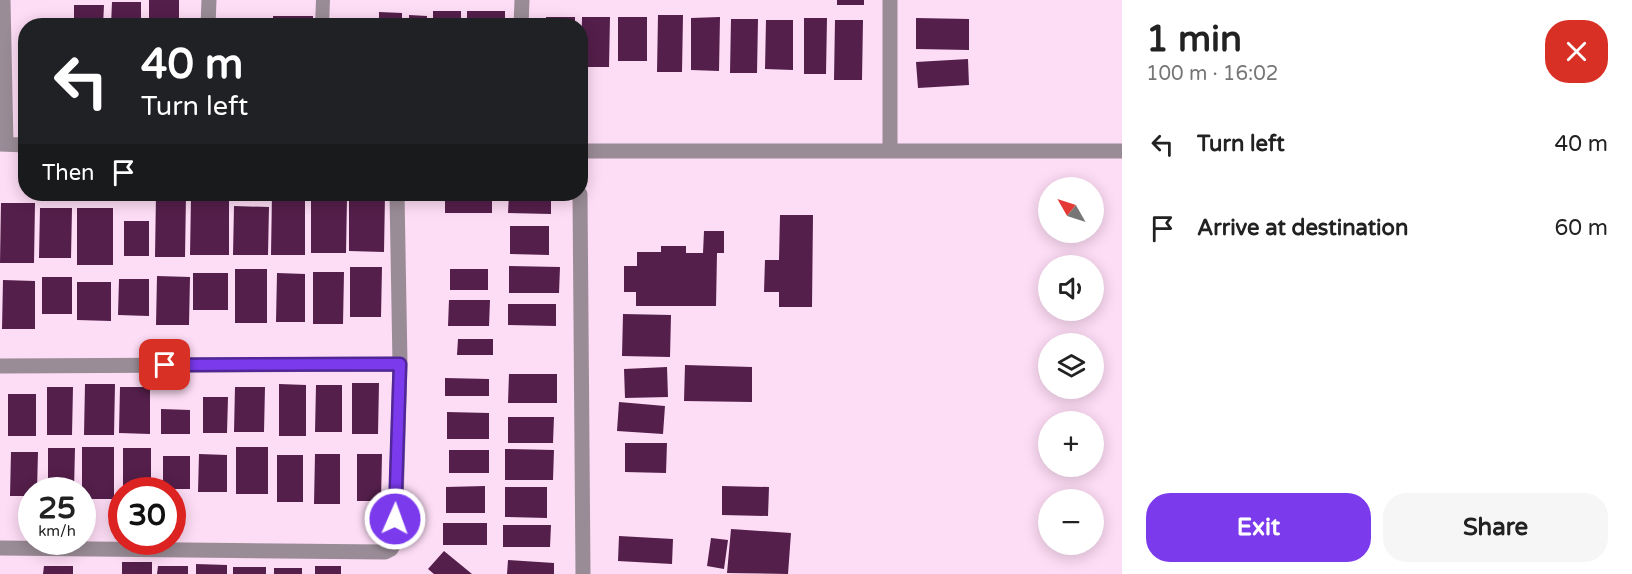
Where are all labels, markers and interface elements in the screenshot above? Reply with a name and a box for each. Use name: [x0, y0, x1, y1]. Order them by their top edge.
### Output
text: 1 min: [1146, 18, 1242, 61]
button: close: [1545, 20, 1608, 83]
text: 40 m: [141, 39, 243, 90]
icon: left: [42, 42, 120, 120]
text: 100 m · 16:02: [1146, 62, 1278, 86]
text: Turn left: [141, 90, 248, 123]
icon: left: [1146, 128, 1179, 161]
text: Turn left: [1197, 131, 1285, 157]
text: 40 m: [1554, 131, 1608, 157]
icon: arrive: [107, 156, 140, 189]
text: Then: [42, 160, 95, 186]
north arrow: [1038, 177, 1104, 243]
map controls: [1038, 177, 1104, 555]
icon: arrive: [1146, 212, 1179, 245]
text: Arrive at destination: [1197, 215, 1408, 241]
text: 60 m: [1554, 215, 1608, 241]
button: sound: [1038, 255, 1104, 321]
button: layers: [1038, 333, 1104, 399]
pin: [139, 339, 190, 390]
icon: arrive: [148, 348, 181, 381]
button: +: [1038, 411, 1104, 477]
speed limit sign: 30: [108, 477, 186, 555]
position arrow: [363, 487, 427, 551]
button: −: [1038, 489, 1104, 555]
text: 25: [38, 490, 76, 527]
button: Exit: [1146, 493, 1371, 562]
button: Share: [1383, 493, 1608, 562]
text: km/h: [38, 522, 76, 540]

